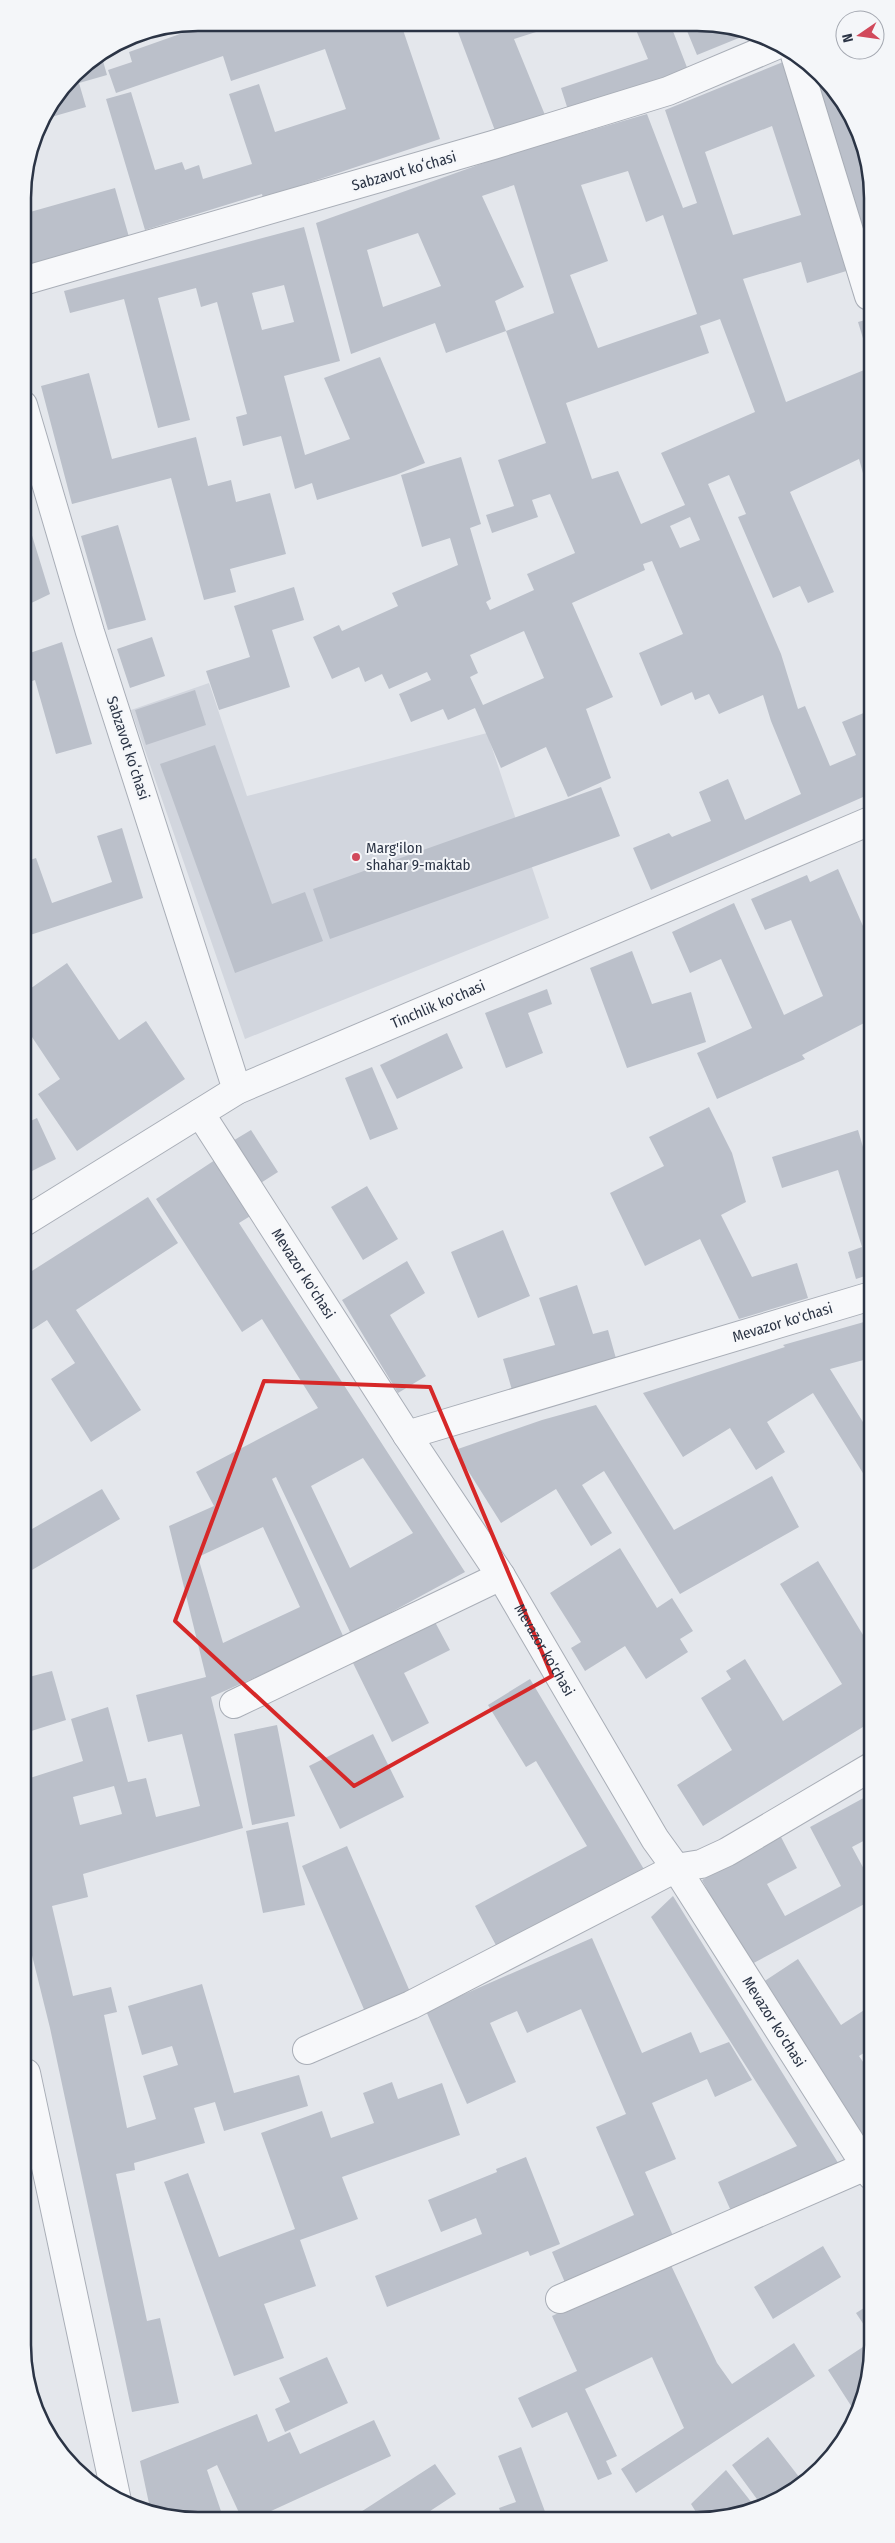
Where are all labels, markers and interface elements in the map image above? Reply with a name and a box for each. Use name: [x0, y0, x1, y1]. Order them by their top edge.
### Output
north arrow: [835, 10, 885, 60]
text: N: [839, 32, 857, 44]
street label: Sabzavot koʻchasi: [350, 148, 458, 194]
street label: Sabzavot koʻchasi: [103, 694, 153, 802]
place label: Marg'ilon shahar 9-maktab: [366, 839, 471, 874]
marker: Marg'ilon shahar 9-maktab: [350, 851, 362, 863]
street label: Tinchlik ko'chasi: [388, 977, 488, 1033]
street label: Mevazor ko'chasi: [268, 1225, 339, 1322]
street label: Mevazor ko'chasi: [730, 1299, 835, 1346]
street label: Mevazor ko'chasi: [510, 1601, 578, 1699]
street label: Mevazor ko'chasi: [738, 1973, 809, 2070]

